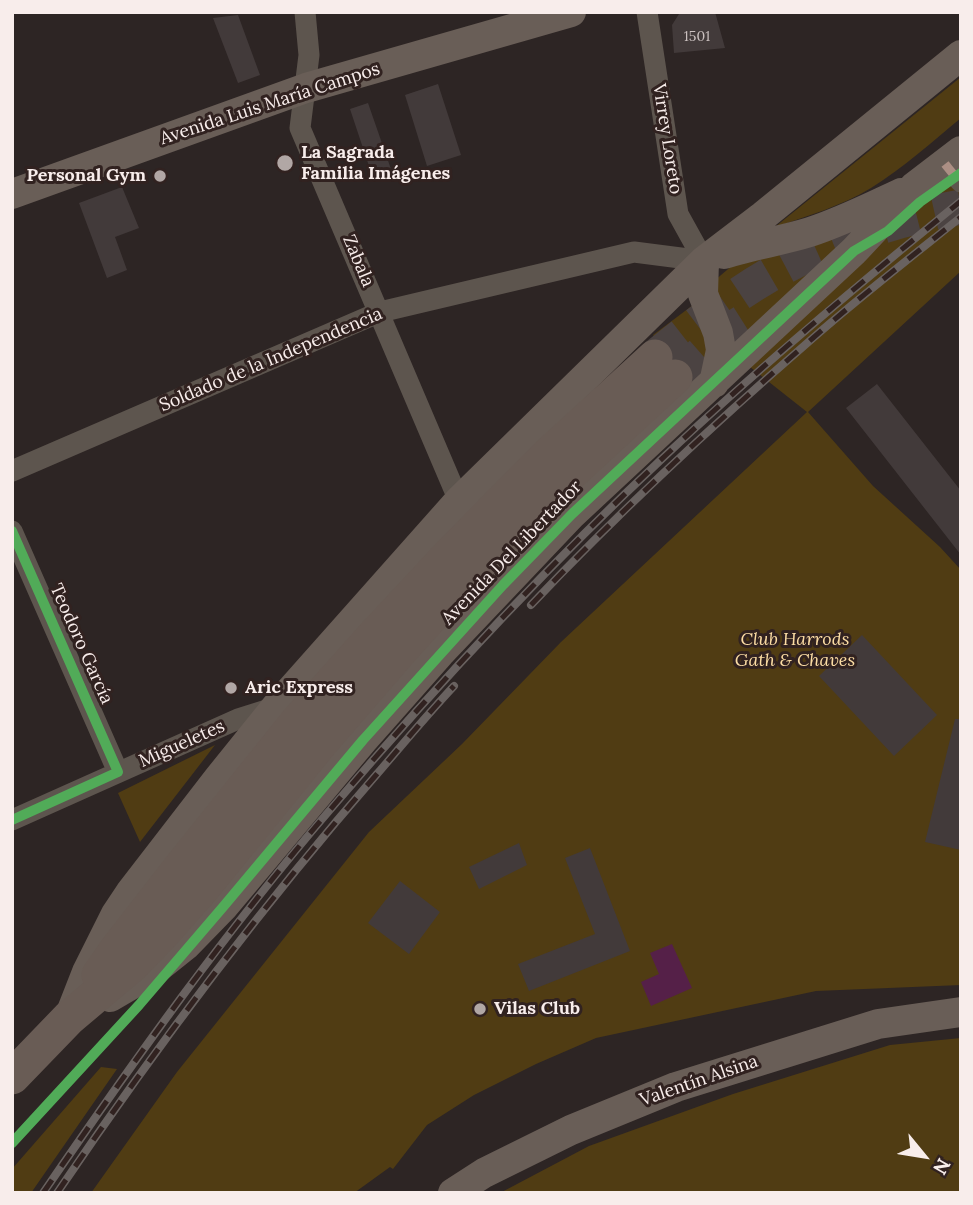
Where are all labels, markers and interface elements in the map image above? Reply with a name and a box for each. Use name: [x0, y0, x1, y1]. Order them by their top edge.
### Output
house number: 1501: [684, 29, 710, 45]
street label: Avenida Luis María Campos: [157, 58, 383, 150]
street label: Virrey Loreto: [648, 82, 686, 196]
place label: La Sagrada Familia Imágenes: [301, 142, 450, 184]
marker: La Sagrada Familia Imágenes: [275, 153, 295, 173]
place label: Personal Gym: [26, 165, 146, 187]
marker: Personal Gym: [152, 168, 168, 184]
street label: Zabala: [337, 232, 379, 290]
street label: Soldado de la Independencia: [156, 303, 386, 417]
street label: Avenida Del Libertador: [437, 476, 587, 630]
street label: Teodoro García: [45, 580, 117, 708]
park label: Club Harrods Gath & Chaves: [735, 629, 855, 672]
place label: Aric Express: [245, 677, 353, 699]
marker: Aric Express: [223, 680, 239, 696]
street label: Migueletes: [136, 716, 228, 772]
place label: Vilas Club: [494, 998, 580, 1020]
marker: Vilas Club: [472, 1001, 488, 1017]
street label: Valentín Alsina: [637, 1051, 761, 1111]
north arrow: [889, 1121, 959, 1191]
text: N: [928, 1154, 956, 1179]

